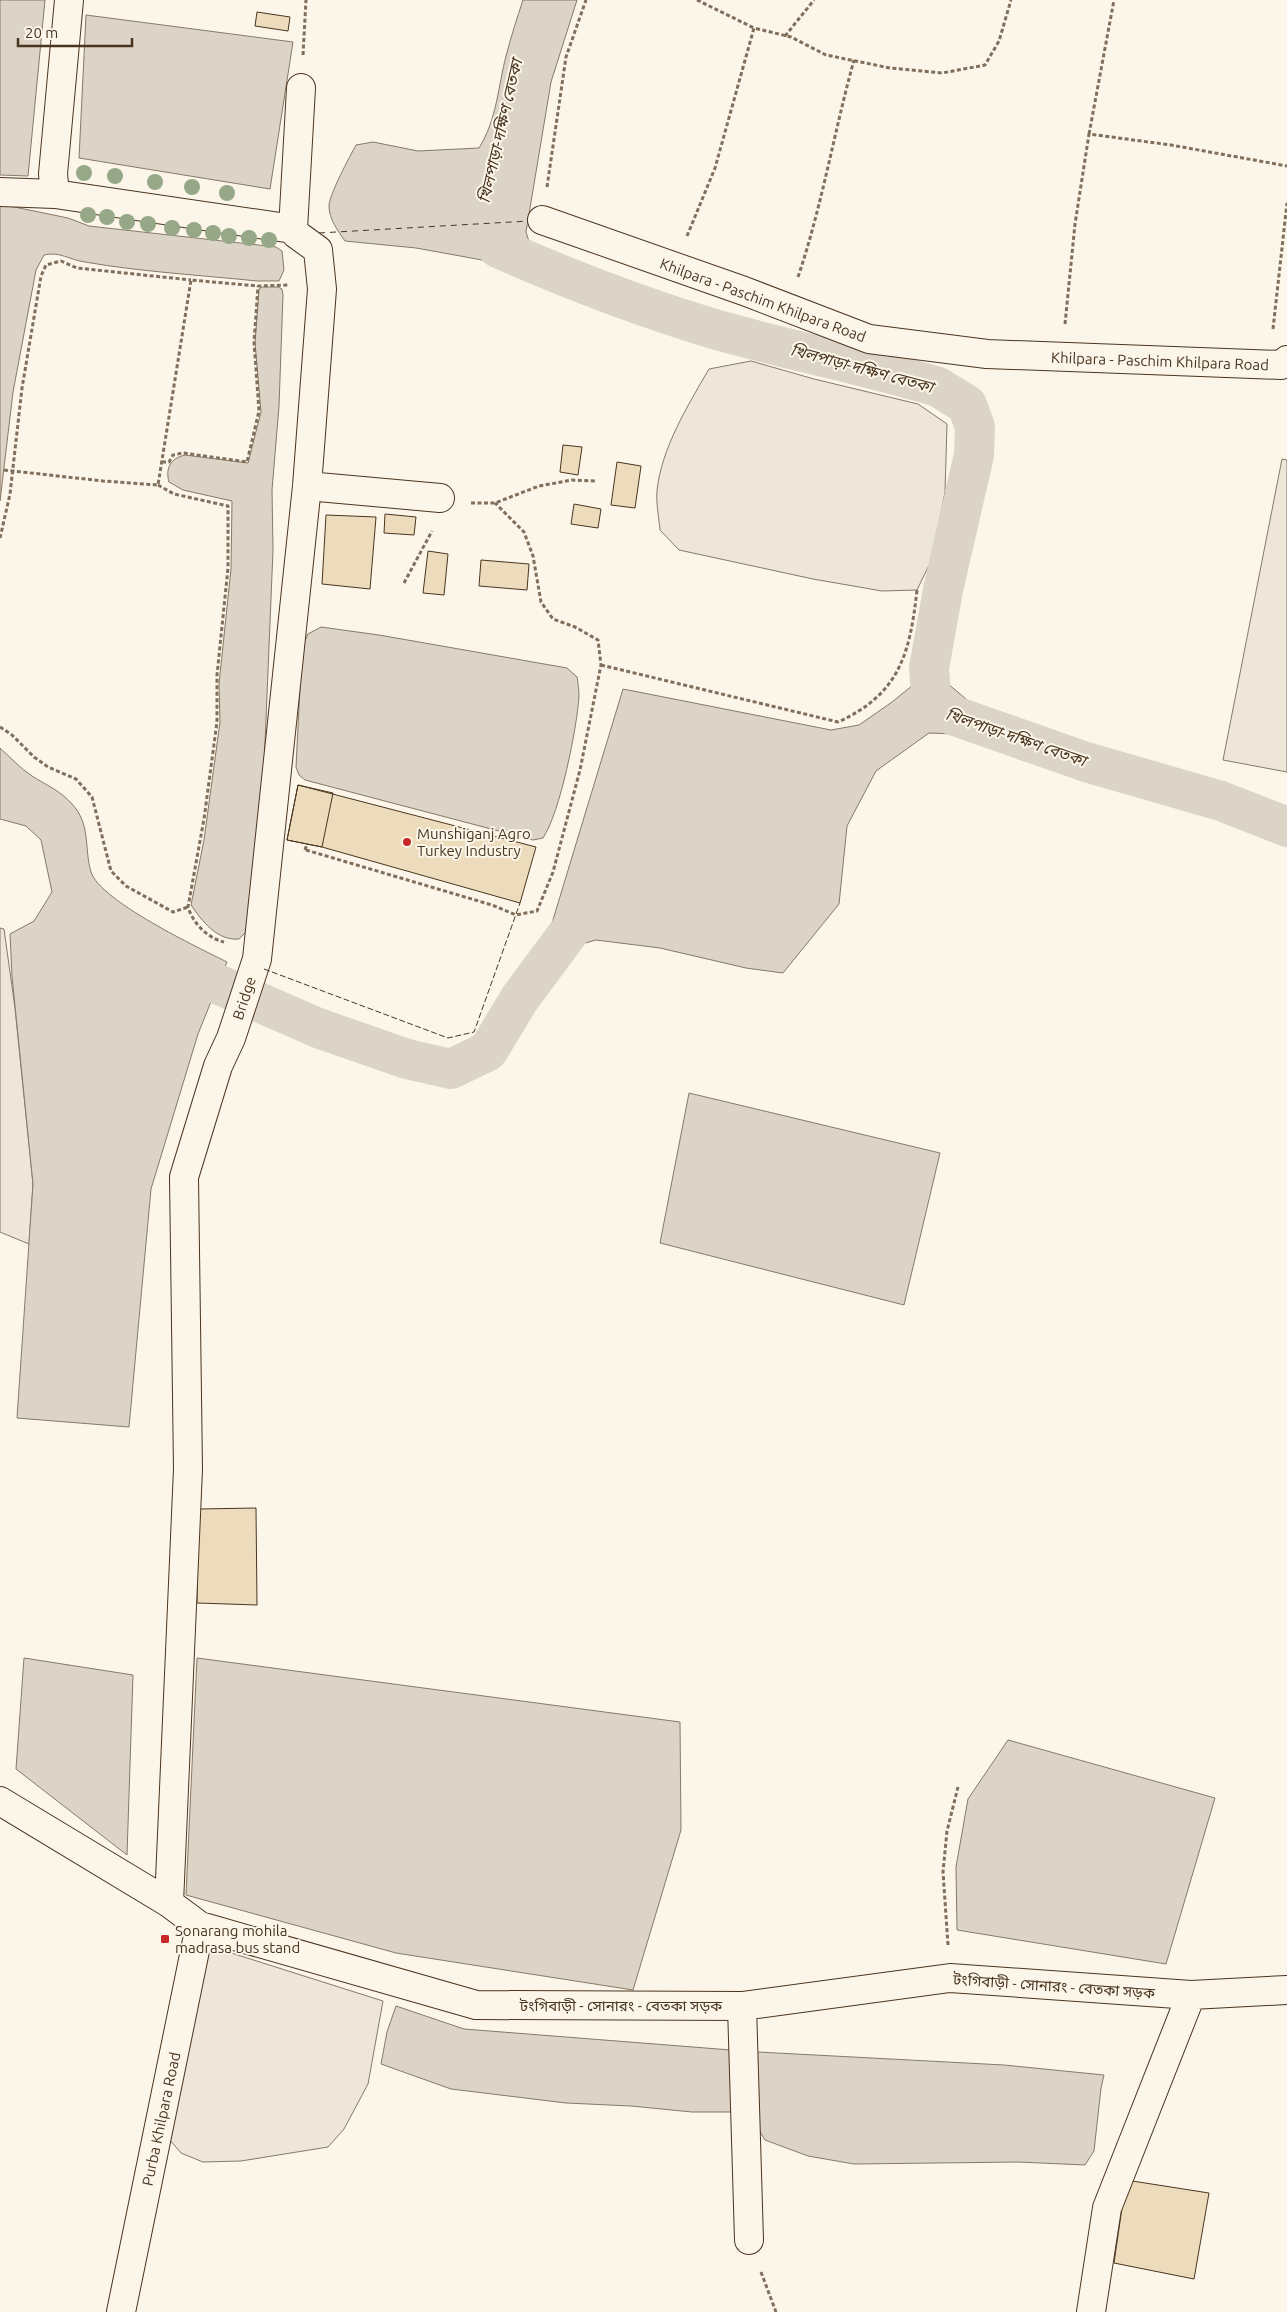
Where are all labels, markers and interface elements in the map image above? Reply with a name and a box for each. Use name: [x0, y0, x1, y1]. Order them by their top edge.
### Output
scale bar: [18, 15, 131, 47]
text: 20 m: [25, 24, 58, 41]
water label: খিলপাড়া-দক্ষিণ বেতকা: [475, 55, 526, 205]
street label: Khilpara - Paschim Khilpara Road: [658, 255, 868, 345]
water label: খিলপাড়া-দক্ষিণ বেতকা: [789, 340, 938, 396]
street label: Khilpara - Paschim Khilpara Road: [1051, 349, 1269, 373]
water label: খিলপাড়া-দক্ষিণ বেতকা: [944, 705, 1091, 770]
place label: Munshiganj Agro Turkey Industry: [417, 825, 531, 859]
marker: Munshiganj Agro Turkey Industry: [401, 836, 413, 848]
street label: Bridge: [229, 974, 259, 1022]
place label: Sonarang mohila madrasa bus stand: [175, 1922, 300, 1956]
marker: Sonarang mohila madrasa bus stand: [159, 1933, 171, 1945]
street label: টংগিবাড়ী - সোনারং - বেতকা সড়ক: [951, 1970, 1156, 2002]
street label: টংগিবাড়ী - সোনারং - বেতকা সড়ক: [519, 1997, 723, 2014]
street label: Purba Khilpara Road: [139, 2051, 183, 2187]

